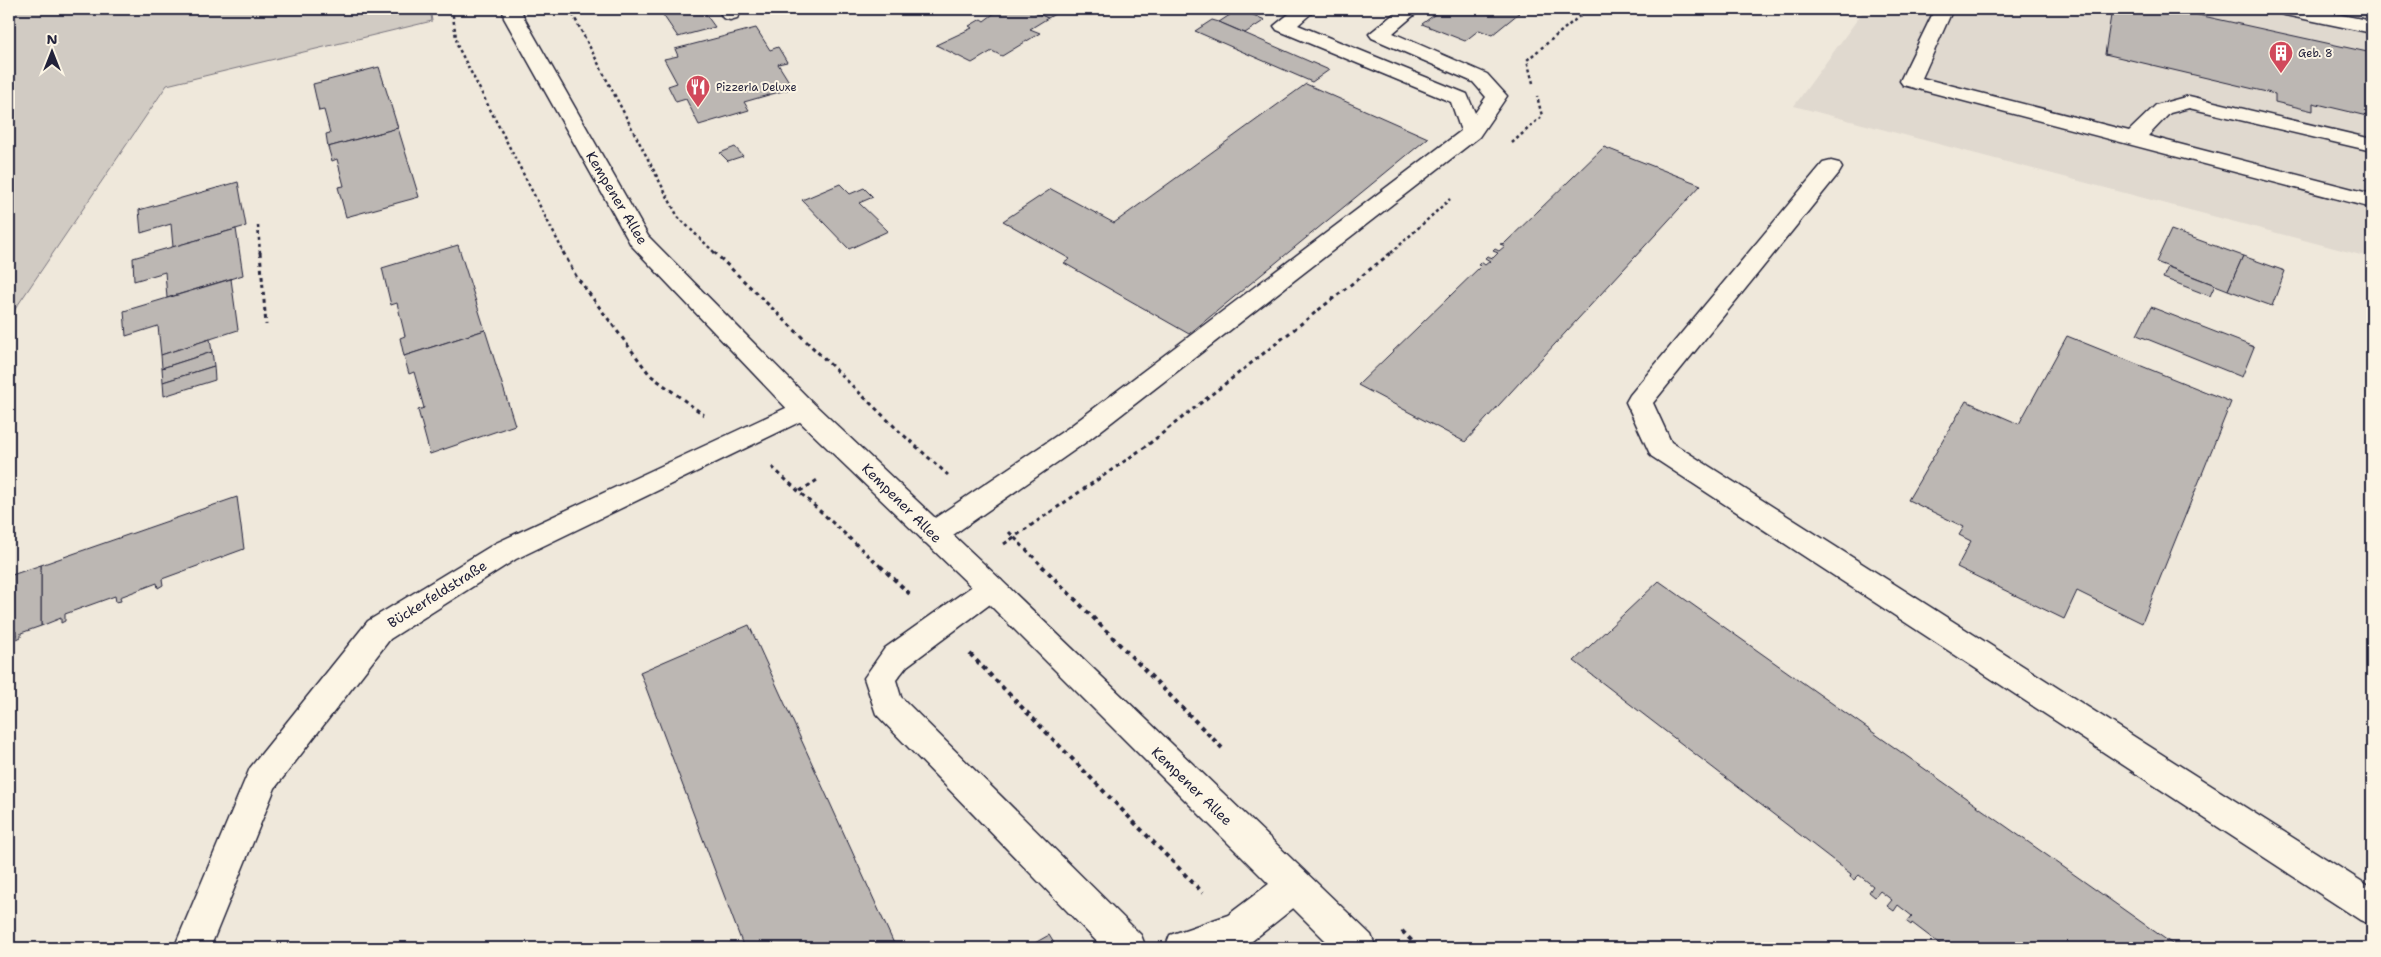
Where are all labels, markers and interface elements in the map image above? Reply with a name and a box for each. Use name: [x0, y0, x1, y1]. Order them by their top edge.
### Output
north arrow: [28, 28, 78, 78]
text: N: [46, 30, 58, 48]
building icon: Geb. 8: [2268, 40, 2294, 74]
place label: Geb. 8: [2298, 46, 2333, 61]
restaurant icon: Pizzeria Deluxe: [685, 74, 711, 108]
place label: Pizzeria Deluxe: [716, 80, 797, 95]
street label: Kempener Allee: [582, 148, 652, 248]
street label: Kempener Allee: [858, 459, 946, 547]
street label: Bückerfeldstraße: [384, 556, 490, 632]
street label: Kempener Allee: [1148, 743, 1236, 829]

